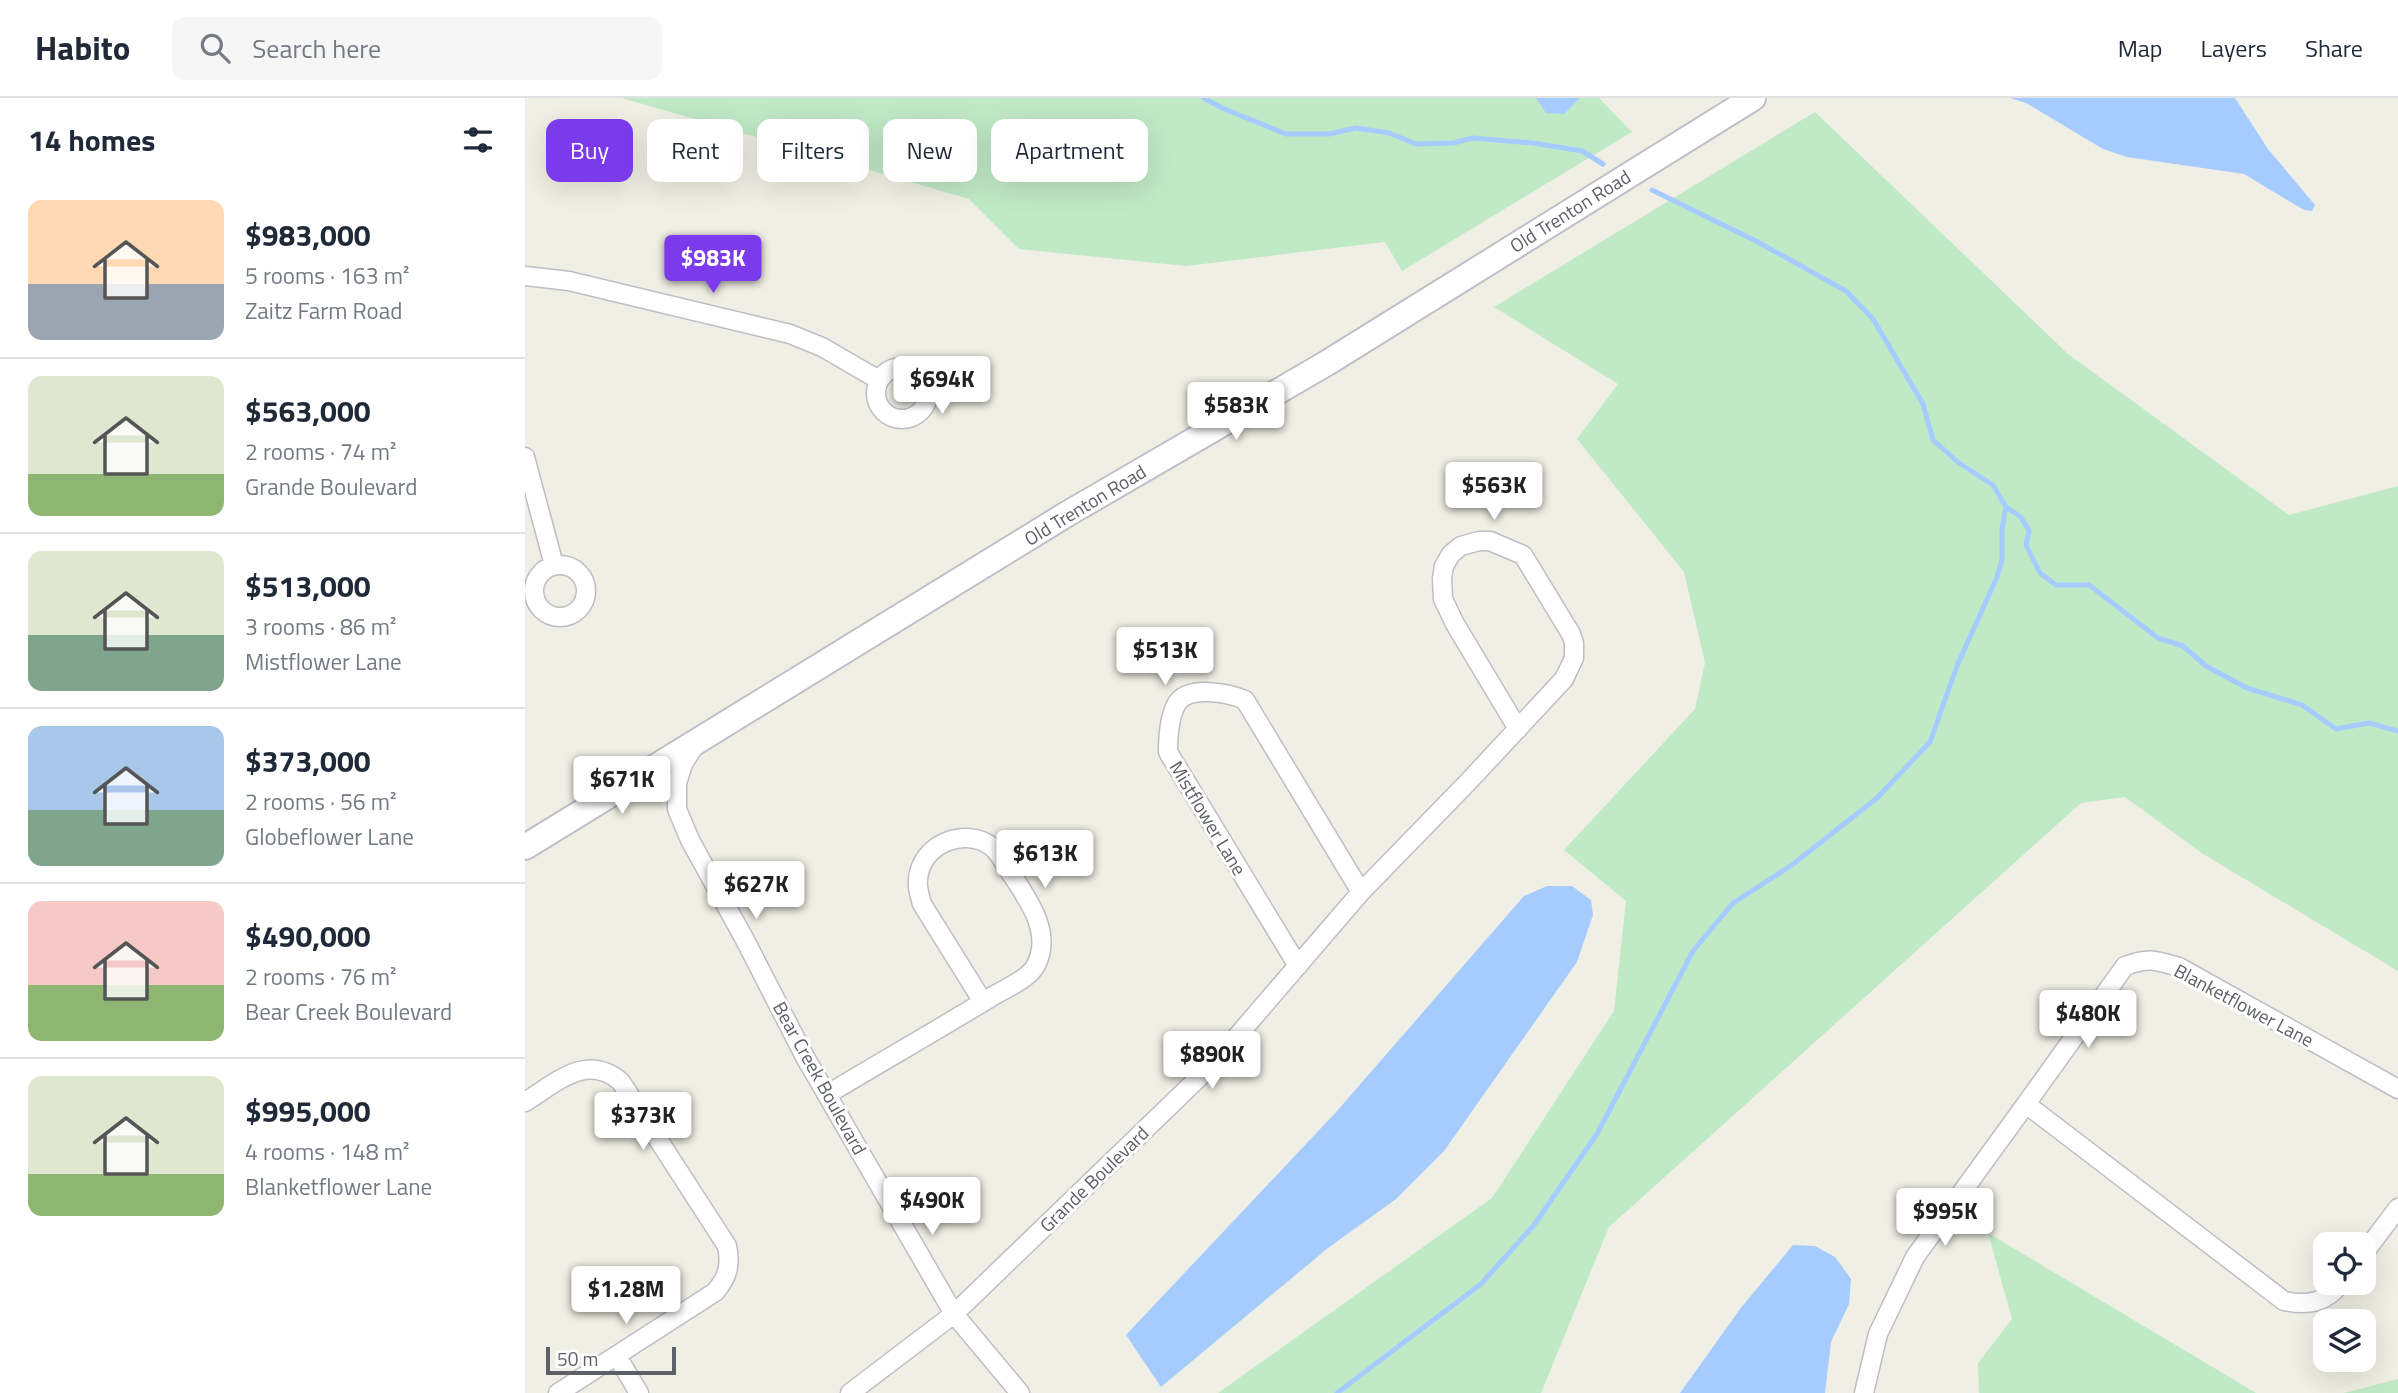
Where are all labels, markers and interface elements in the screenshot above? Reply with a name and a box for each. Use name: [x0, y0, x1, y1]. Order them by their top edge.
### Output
search box: [172, 17, 662, 80]
text: Habito: [35, 23, 130, 73]
icon: search: [196, 29, 234, 67]
text: Search here: [252, 29, 381, 68]
text: Map: [2118, 30, 2163, 66]
text: Layers: [2201, 30, 2267, 66]
text: Share: [2305, 30, 2363, 66]
text: 14 homes: [28, 117, 155, 163]
chip: Buy: [546, 119, 633, 182]
chip: Rent: [647, 119, 743, 182]
chip: Filters: [757, 119, 869, 182]
chip: New: [883, 119, 977, 182]
chip: Apartment: [991, 119, 1148, 182]
icon: filters: [459, 121, 497, 159]
street label: Old Trenton Road: [1504, 162, 1636, 259]
text: $983,000: [245, 212, 371, 258]
icon: home: [84, 228, 168, 312]
pin: $983K: [664, 236, 762, 295]
text: $983K: [680, 240, 746, 275]
text: 5 rooms · 163 m²: [245, 258, 409, 293]
text: Zaitz Farm Road: [245, 293, 402, 328]
pin: $694K: [893, 356, 991, 416]
text: $694K: [909, 361, 975, 396]
pin: $583K: [1187, 382, 1285, 442]
text: $583K: [1203, 387, 1269, 422]
text: $563,000: [245, 388, 371, 434]
icon: home: [84, 404, 168, 488]
text: 2 rooms · 74 m²: [245, 434, 396, 469]
street label: Old Trenton Road: [1018, 457, 1151, 553]
pin: $563K: [1445, 462, 1543, 522]
text: $563K: [1461, 467, 1527, 502]
text: Grande Boulevard: [245, 469, 417, 504]
text: $513,000: [245, 563, 371, 609]
icon: home: [84, 579, 168, 663]
text: 3 rooms · 86 m²: [245, 609, 396, 644]
pin: $513K: [1116, 628, 1214, 687]
text: $513K: [1132, 632, 1198, 667]
text: Mistflower Lane: [245, 644, 402, 679]
text: $373,000: [245, 738, 371, 784]
icon: home: [84, 754, 168, 838]
street label: Mistflower Lane: [1163, 755, 1254, 881]
pin: $671K: [573, 756, 671, 816]
text: $671K: [589, 761, 655, 796]
text: 2 rooms · 56 m²: [245, 784, 396, 819]
text: Globeflower Lane: [245, 819, 414, 854]
pin: $613K: [996, 830, 1094, 890]
text: $613K: [1012, 835, 1078, 870]
pin: $627K: [707, 862, 805, 921]
text: $627K: [723, 866, 789, 901]
text: $490,000: [245, 913, 371, 959]
icon: home: [84, 929, 168, 1013]
street label: Blanketflower Lane: [2169, 955, 2319, 1054]
text: 2 rooms · 76 m²: [245, 959, 396, 994]
pin: $480K: [2039, 990, 2137, 1050]
text: Bear Creek Boulevard: [245, 994, 452, 1029]
text: $480K: [2055, 995, 2121, 1030]
street label: Bear Creek Boulevard: [766, 996, 875, 1160]
pin: $890K: [1163, 1032, 1261, 1091]
text: $890K: [1179, 1036, 1245, 1071]
text: $995,000: [245, 1088, 371, 1134]
pin: $373K: [594, 1093, 692, 1152]
text: $373K: [610, 1097, 676, 1132]
icon: home: [84, 1104, 168, 1188]
street label: Grande Boulevard: [1032, 1119, 1155, 1239]
text: 4 rooms · 148 m²: [245, 1134, 409, 1169]
text: Blanketflower Lane: [245, 1169, 432, 1204]
pin: $490K: [883, 1178, 981, 1237]
text: $490K: [899, 1182, 965, 1217]
pin: $995K: [1896, 1188, 1994, 1248]
text: $995K: [1912, 1193, 1978, 1228]
map controls: [2313, 1232, 2376, 1372]
button: locate: [2313, 1232, 2376, 1295]
pin: $1.28M: [569, 1266, 683, 1326]
text: $1.28M: [587, 1271, 665, 1306]
button: layers: [2313, 1309, 2376, 1372]
scale bar: [546, 1344, 675, 1376]
text: 50 m: [557, 1344, 598, 1373]

